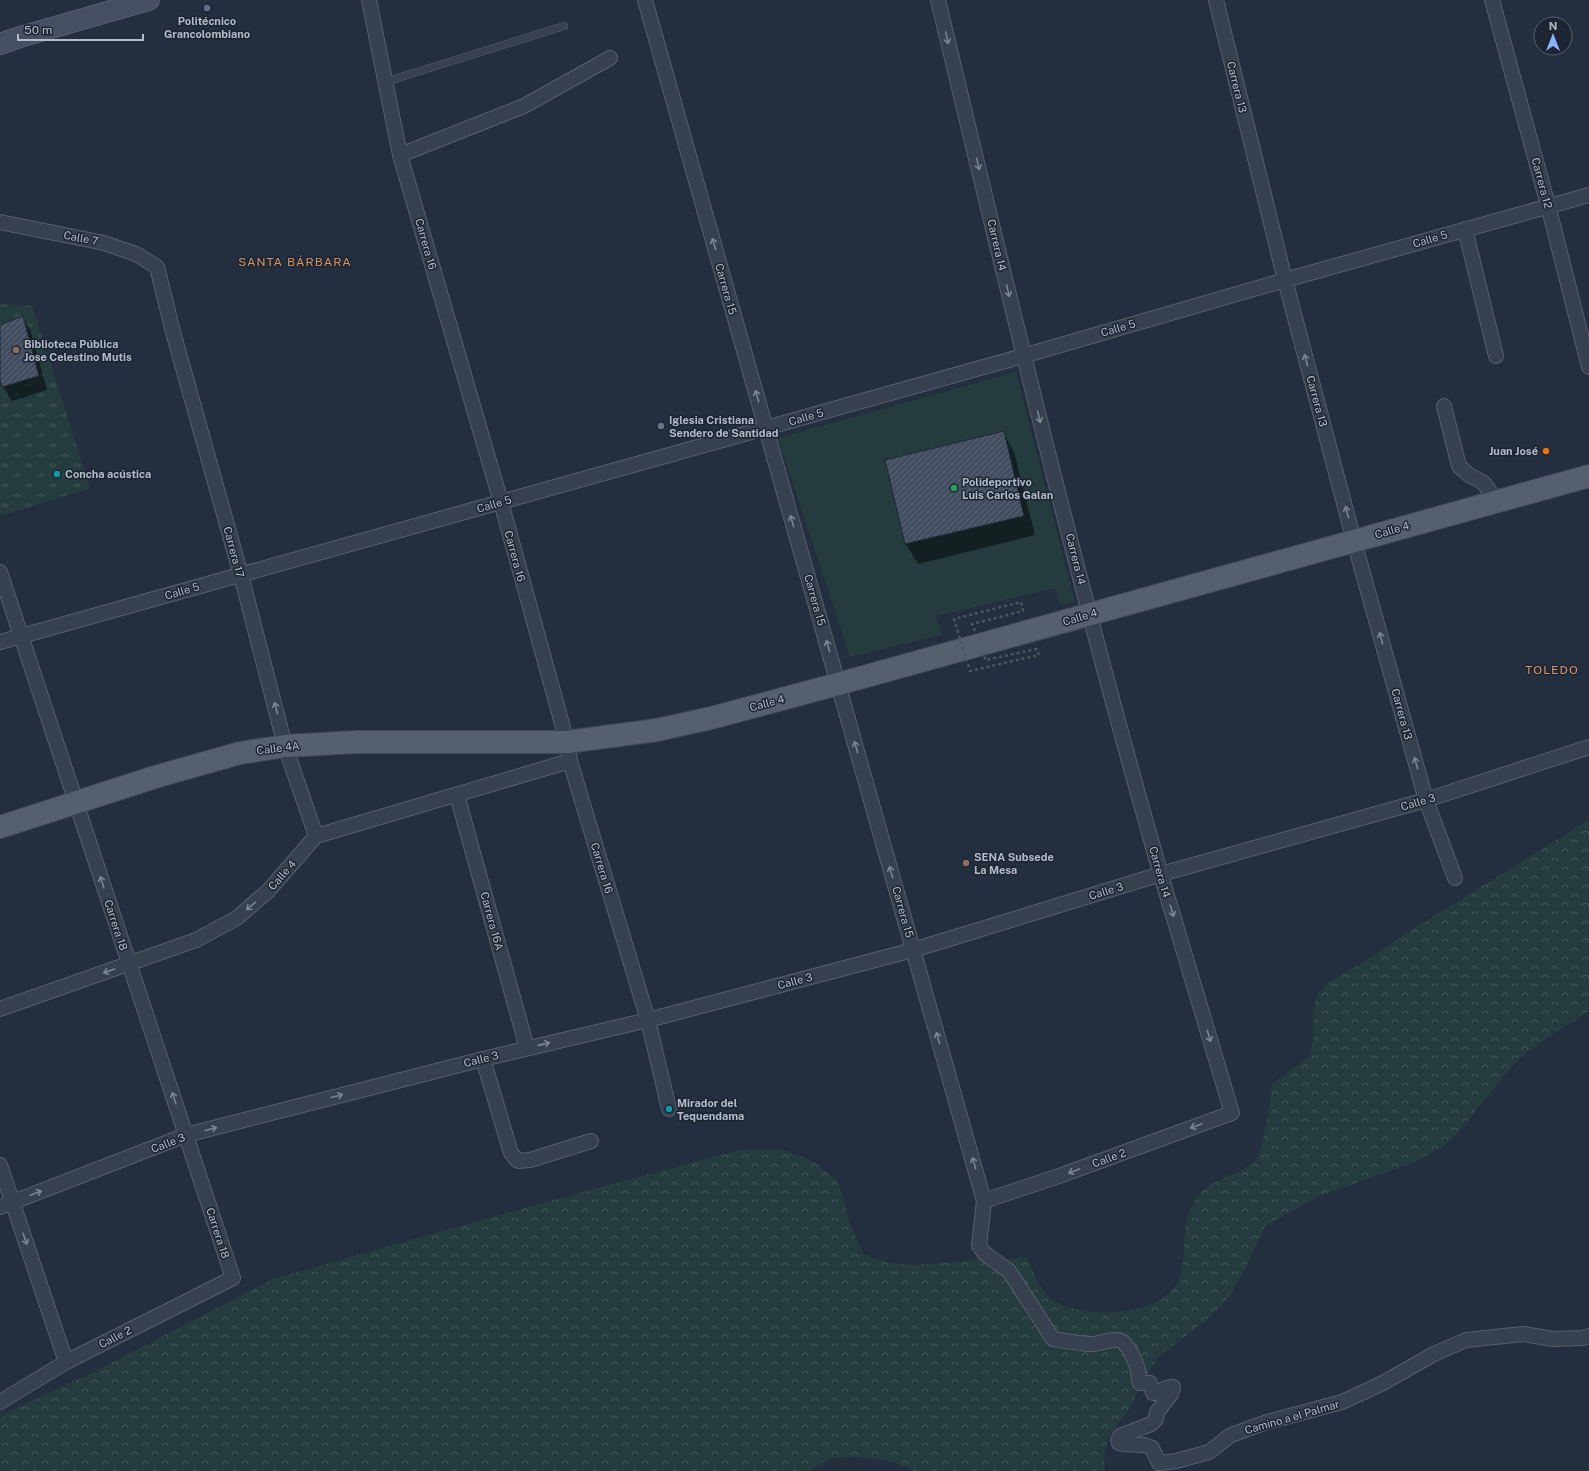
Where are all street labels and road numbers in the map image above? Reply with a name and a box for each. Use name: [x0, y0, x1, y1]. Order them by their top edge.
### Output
street label: Carrera 13: [1225, 60, 1249, 114]
street label: Carrera 12: [1529, 156, 1555, 210]
street label: Carrera 16: [413, 217, 439, 271]
street label: Carrera 14: [985, 218, 1009, 272]
street label: Calle 5: [1411, 228, 1449, 250]
street label: Calle 7: [63, 229, 100, 247]
street label: Carrera 15: [713, 262, 739, 316]
street label: Calle 5: [1099, 317, 1137, 339]
street label: Carrera 13: [1304, 374, 1330, 428]
street label: Calle 5: [787, 406, 825, 428]
street label: Calle 5: [475, 493, 513, 515]
street label: Calle 4: [1373, 519, 1411, 541]
street label: Carrera 17: [221, 525, 247, 579]
street label: Carrera 16: [502, 529, 528, 583]
street label: Carrera 14: [1064, 532, 1088, 586]
street label: Carrera 15: [802, 573, 828, 627]
street label: Calle 5: [163, 580, 201, 602]
street label: Calle 4: [1061, 606, 1099, 628]
street label: Carrera 13: [1389, 687, 1415, 741]
street label: Calle 4: [748, 693, 786, 713]
street label: Calle 4A: [256, 739, 300, 757]
street label: Calle 3: [1399, 791, 1437, 813]
street label: Carrera 16: [589, 841, 615, 895]
street label: Carrera 14: [1147, 845, 1173, 899]
street label: Calle 4: [266, 858, 298, 892]
street label: Calle 3: [1087, 880, 1125, 902]
street label: Carrera 15: [890, 885, 916, 939]
street label: Carrera 16A: [478, 890, 506, 952]
street label: Carrera 18: [102, 898, 130, 952]
street label: Calle 3: [776, 971, 814, 991]
street label: Calle 3: [462, 1049, 500, 1069]
street label: Calle 3: [149, 1131, 187, 1155]
street label: Calle 2: [1090, 1146, 1128, 1170]
street label: Carrera 18: [204, 1206, 232, 1260]
street label: Calle 2: [97, 1323, 134, 1350]
street label: Camino a el Palmar: [1243, 1398, 1341, 1436]

